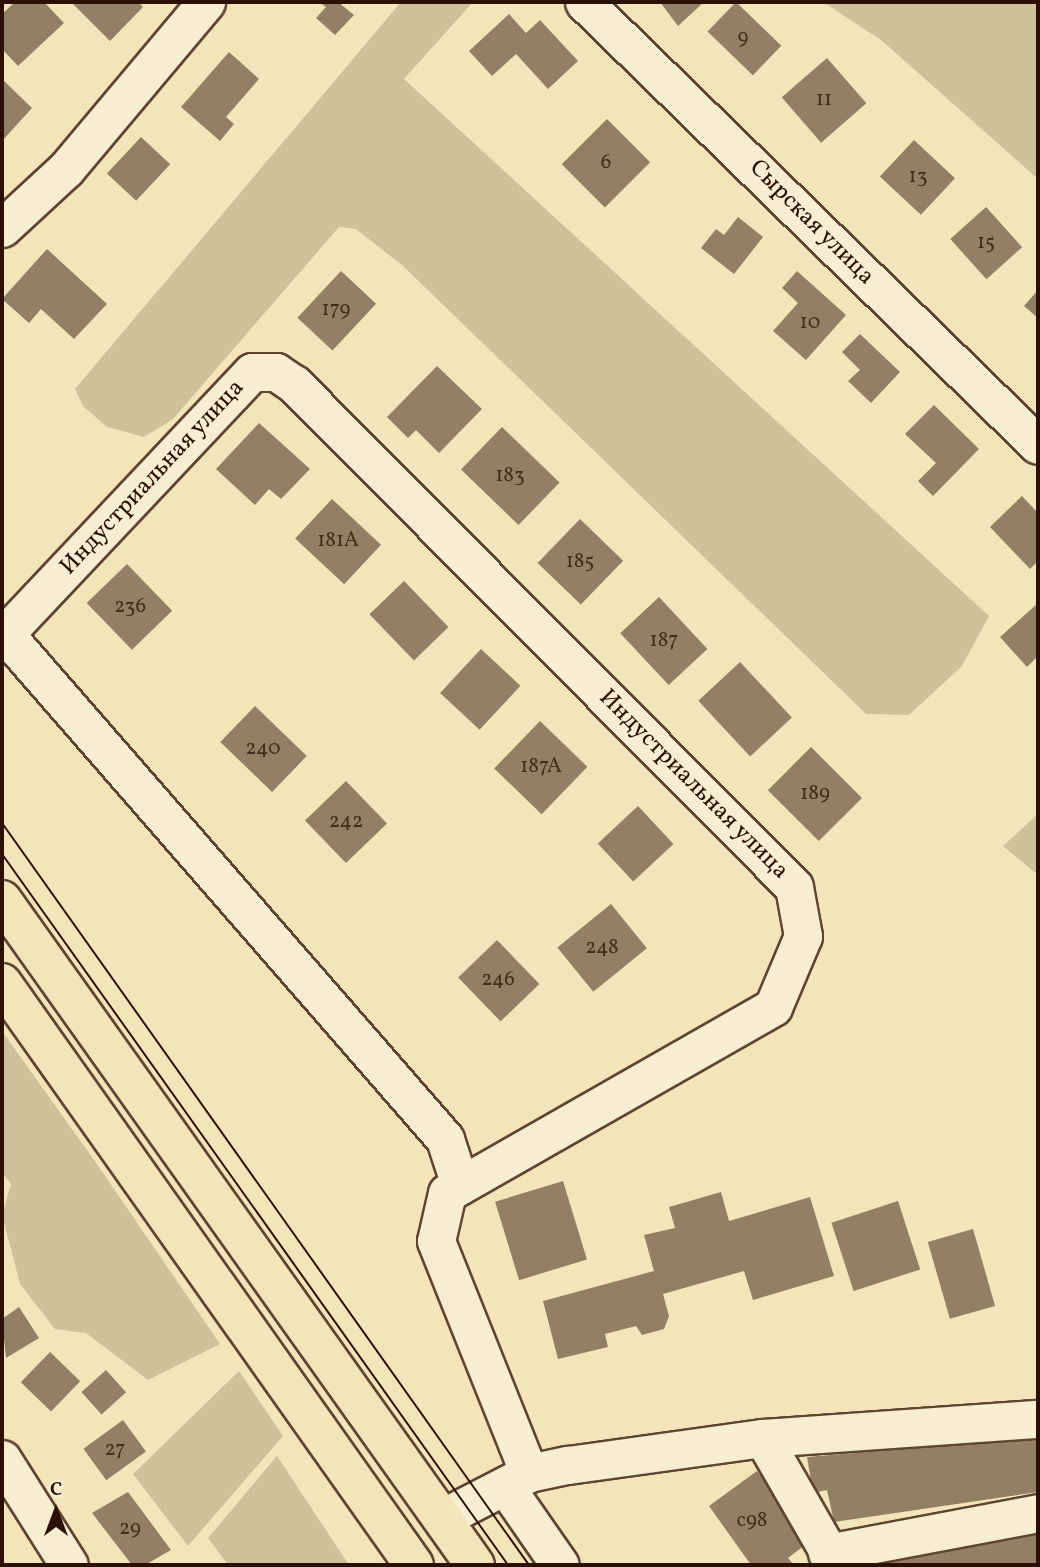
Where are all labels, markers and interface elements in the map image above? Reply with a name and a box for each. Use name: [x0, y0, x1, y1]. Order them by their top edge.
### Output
house number: 9: [738, 25, 748, 51]
house number: 11: [816, 87, 832, 113]
house number: 6: [601, 150, 611, 176]
street label: Сырская улица: [742, 154, 880, 292]
house number: 13: [909, 164, 927, 190]
house number: 15: [977, 230, 995, 256]
house number: 179: [321, 297, 351, 323]
house number: 10: [800, 310, 820, 336]
street label: Индустриальная улица: [55, 374, 251, 582]
house number: 183: [495, 463, 525, 489]
house number: 181А: [317, 528, 359, 554]
house number: 185: [566, 549, 594, 575]
house number: 236: [114, 594, 146, 620]
house number: 187: [649, 628, 679, 654]
street label: Индустриальная улица: [592, 684, 794, 886]
house number: 240: [245, 736, 281, 762]
house number: 187А: [520, 754, 562, 780]
house number: 189: [800, 781, 830, 807]
house number: 242: [329, 809, 363, 835]
house number: 248: [585, 935, 619, 961]
house number: 246: [481, 967, 515, 993]
house number: 27: [105, 1437, 125, 1463]
north arrow: [21, 1476, 91, 1546]
text: С: [50, 1477, 62, 1503]
house number: с98: [737, 1508, 767, 1534]
house number: 29: [119, 1516, 141, 1542]

